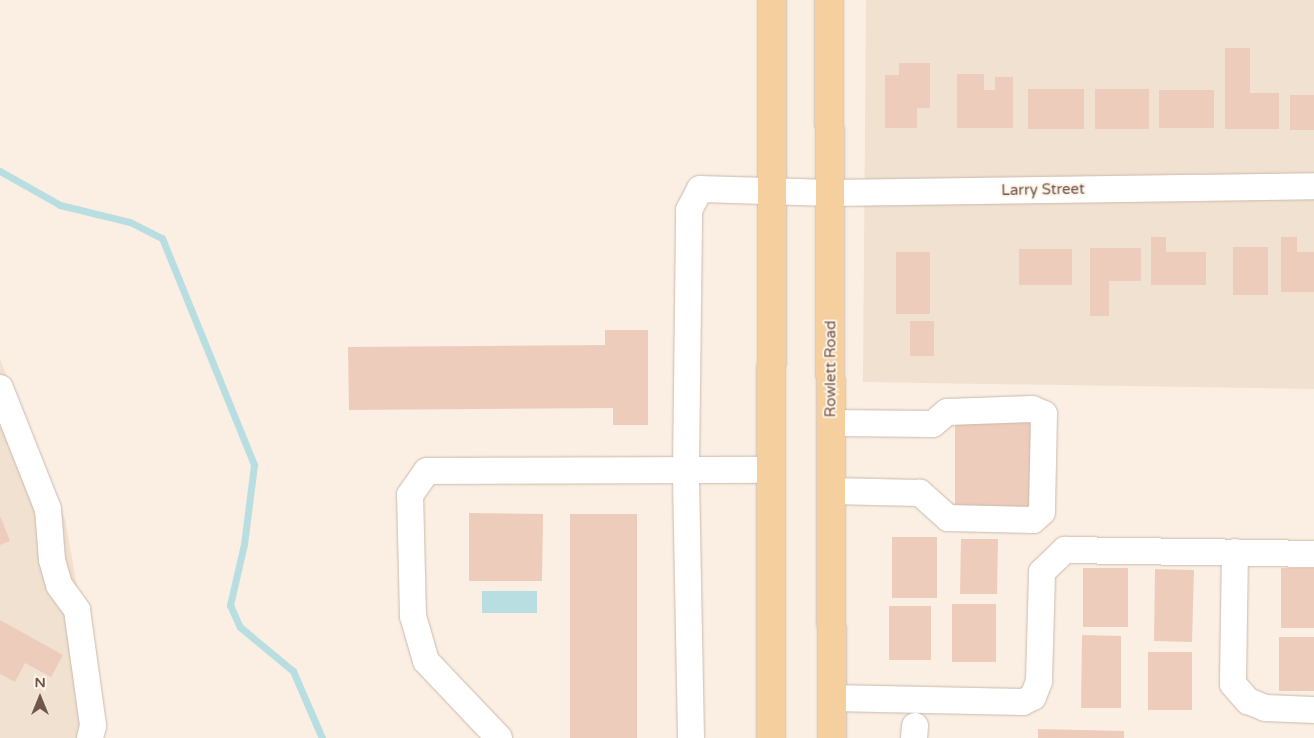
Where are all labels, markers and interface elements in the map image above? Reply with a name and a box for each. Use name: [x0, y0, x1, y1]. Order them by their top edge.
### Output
street label: Larry Street: [1001, 180, 1085, 200]
street label: Rowlett Road: [822, 321, 840, 417]
north arrow: [15, 673, 65, 723]
text: N: [34, 674, 46, 691]

